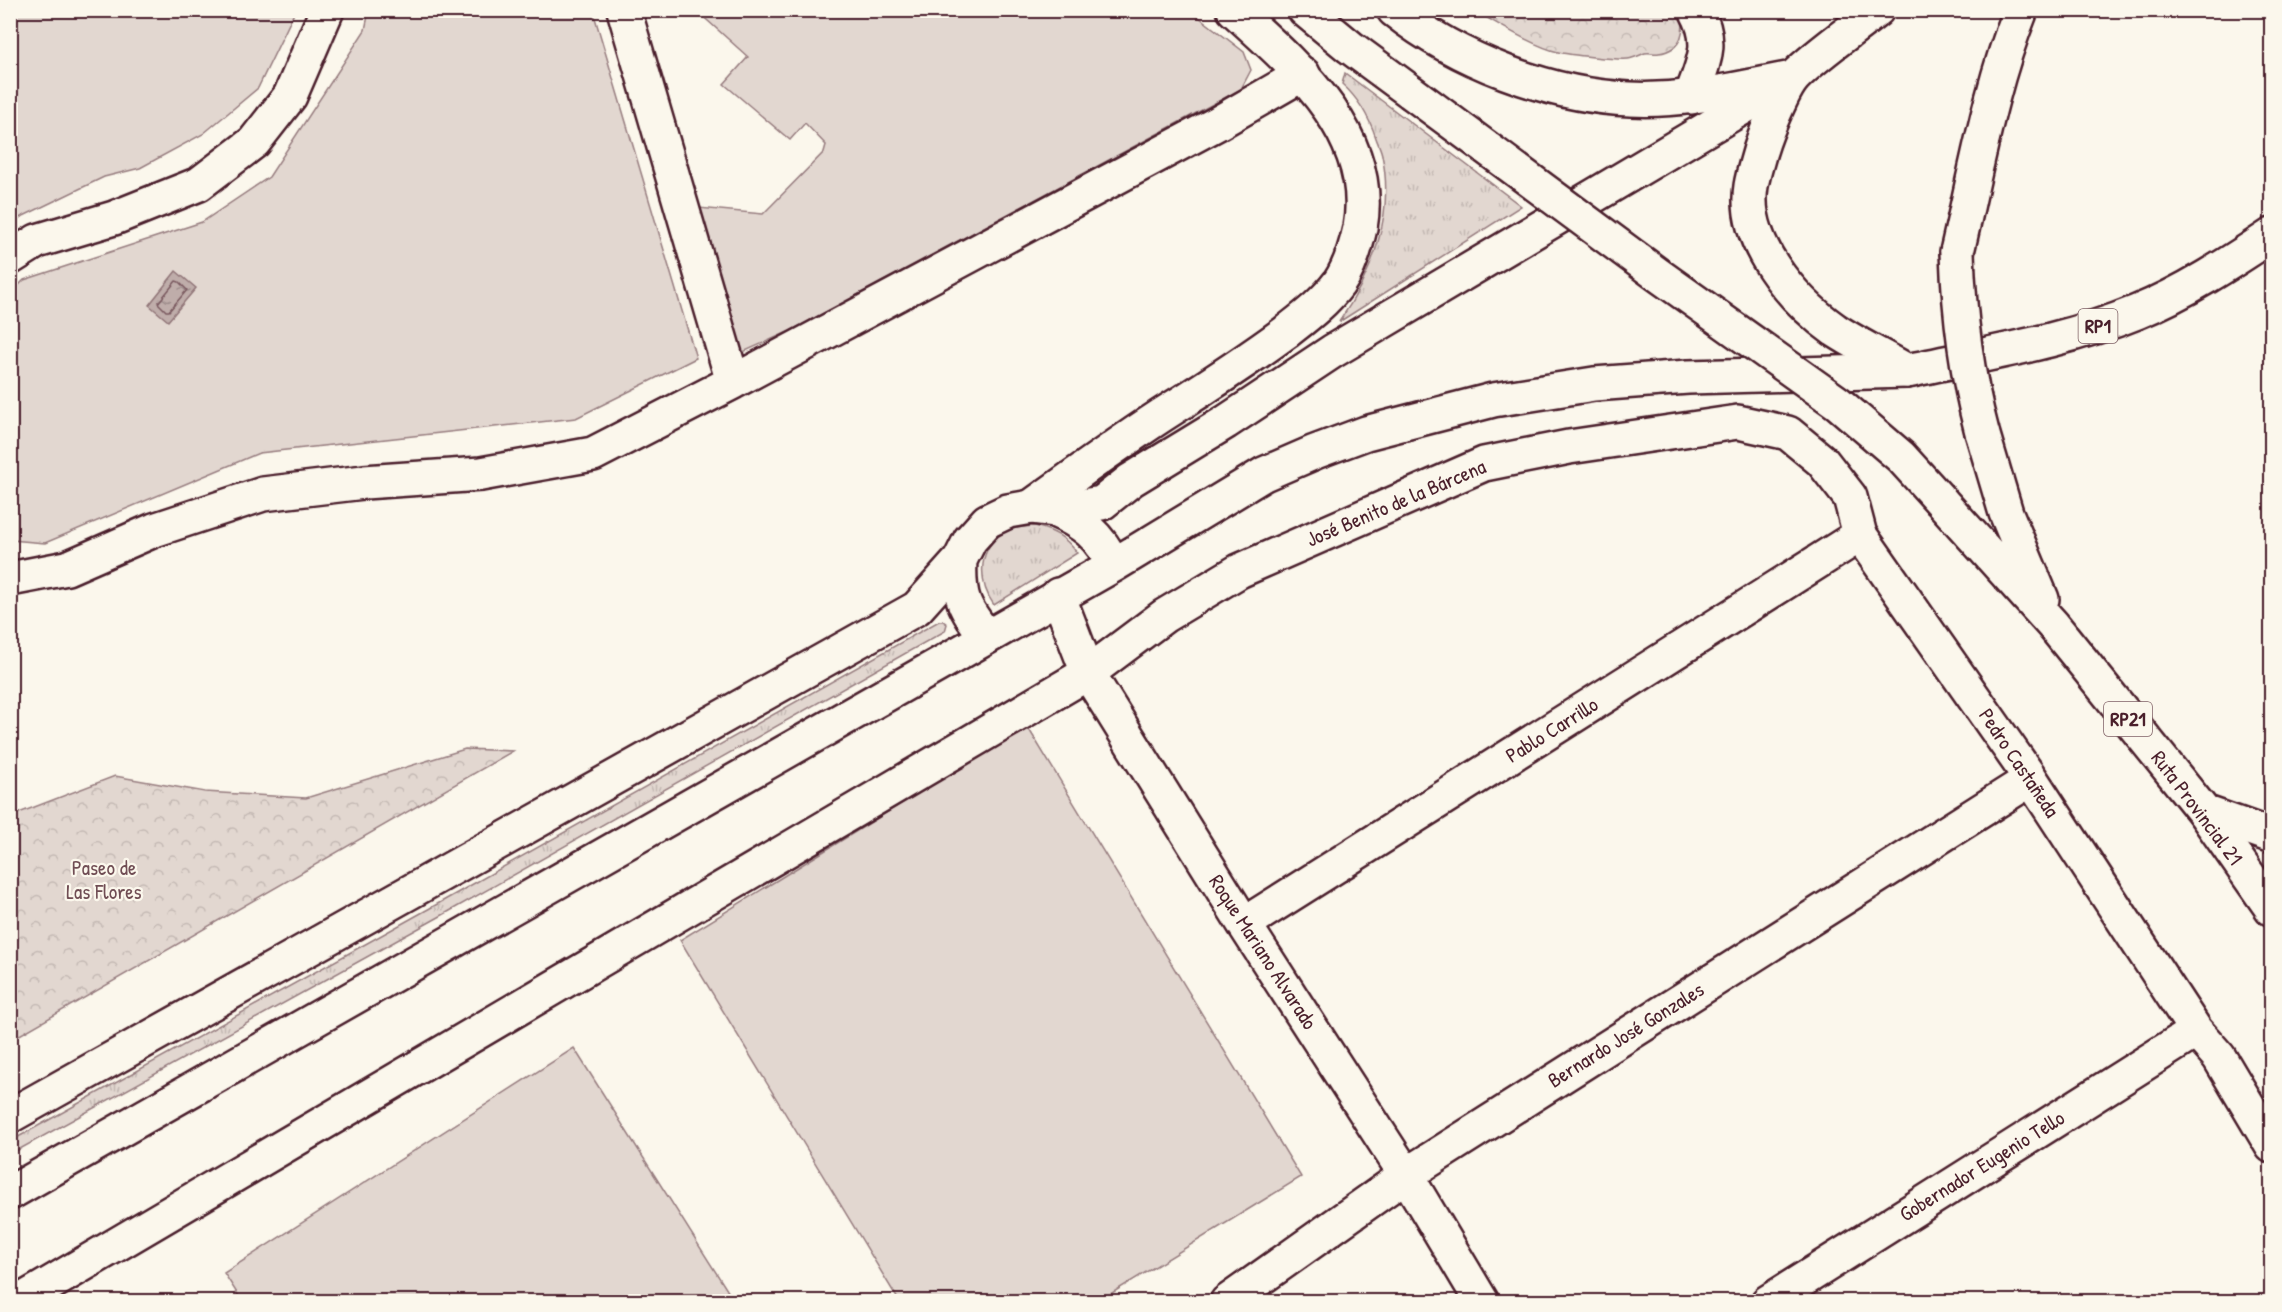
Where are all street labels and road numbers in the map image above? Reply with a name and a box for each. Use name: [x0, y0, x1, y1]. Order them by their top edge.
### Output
road number: RP1: [2078, 309, 2118, 343]
street label: José Benito de la Bárcena: [1302, 452, 1490, 553]
street label: Pablo Carrillo: [1500, 690, 1604, 769]
road number: RP21: [2104, 702, 2152, 736]
street label: Pedro Castañeda: [1972, 703, 2067, 823]
street label: Ruta Provincial 21: [2145, 744, 2250, 871]
street label: Roque Mariano Alvarado: [1202, 869, 1324, 1035]
street label: Bernardo José Gonzales: [1542, 975, 1709, 1094]
street label: Gobernador Eugenio Tello: [1894, 1103, 2070, 1228]

